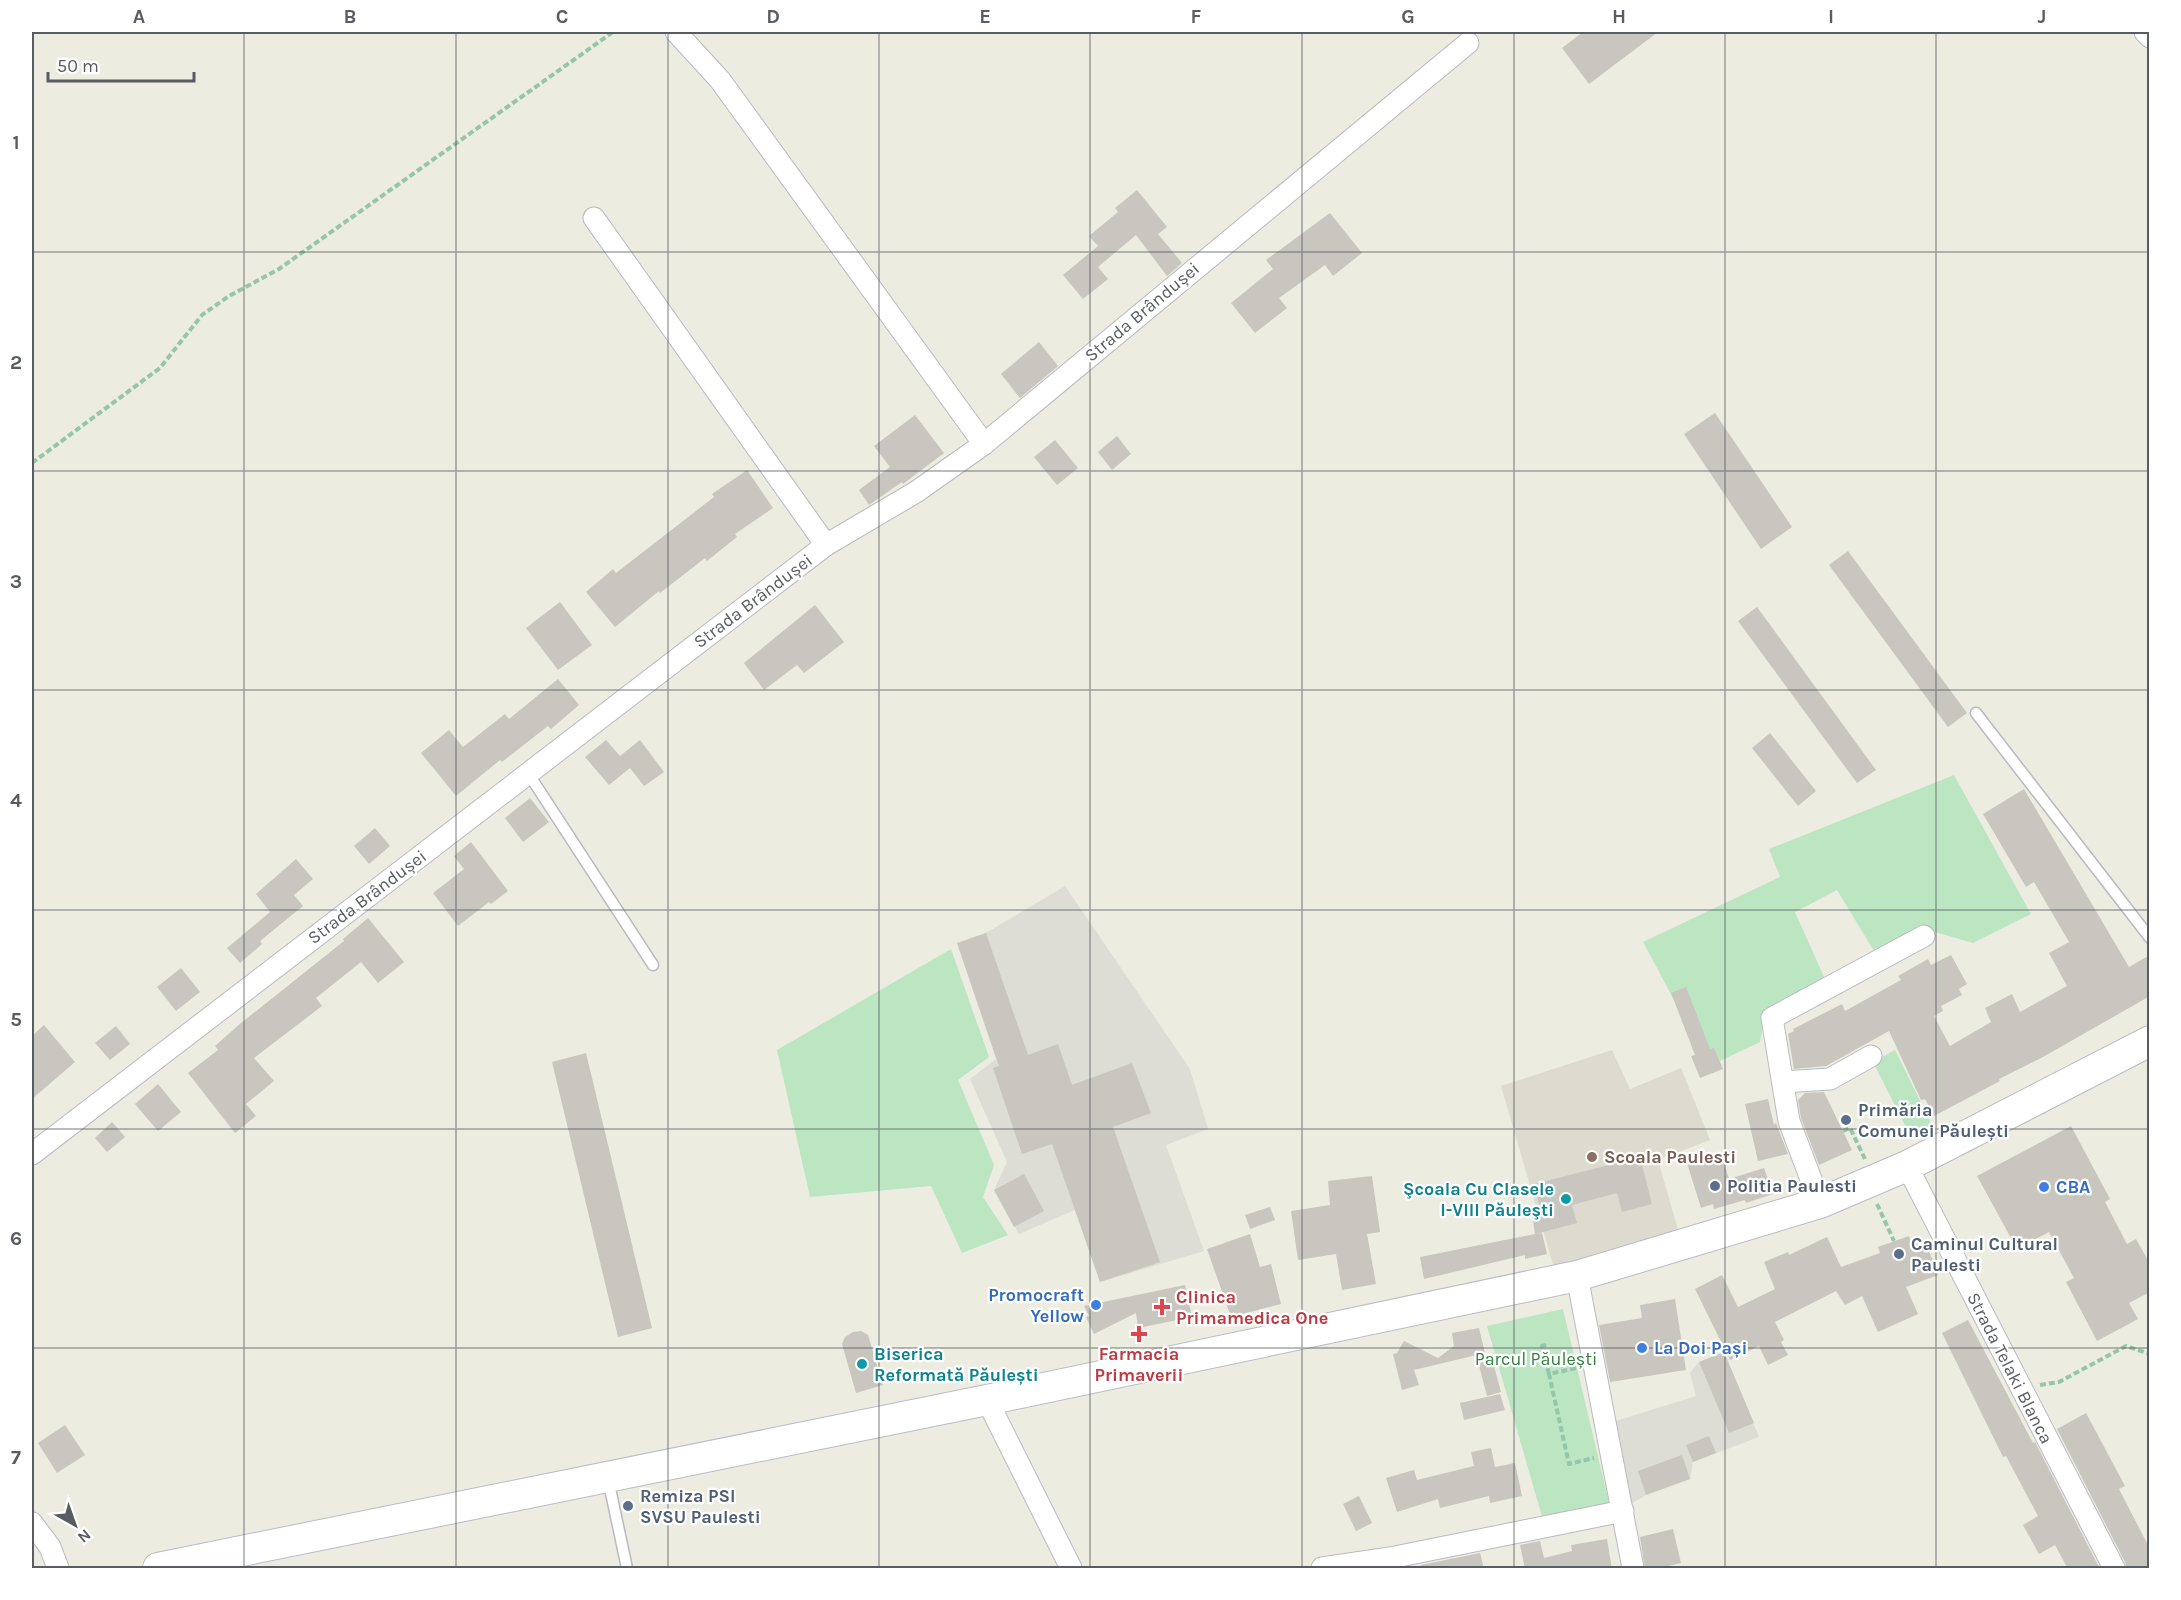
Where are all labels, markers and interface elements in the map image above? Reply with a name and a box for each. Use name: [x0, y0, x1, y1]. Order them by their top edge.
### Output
text: A: [133, 5, 146, 28]
text: B: [344, 5, 356, 28]
text: C: [556, 5, 568, 28]
text: D: [766, 5, 780, 28]
text: E: [979, 5, 991, 28]
text: F: [1191, 5, 1202, 28]
text: G: [1401, 5, 1415, 28]
text: H: [1612, 5, 1626, 28]
text: I: [1828, 5, 1834, 28]
text: J: [2038, 5, 2046, 28]
scale bar: [48, 45, 194, 83]
text: 50 m: [57, 55, 99, 77]
text: 1: [12, 131, 20, 154]
street label: Strada Brândușei: [1080, 258, 1204, 366]
text: 2: [10, 351, 22, 374]
street label: Strada Brândușei: [689, 549, 817, 653]
text: 3: [10, 570, 22, 593]
text: 4: [10, 789, 22, 812]
street label: Strada Brândușei: [303, 845, 431, 949]
text: 5: [10, 1008, 22, 1031]
place label: Primăria Comunei Păulești: [1858, 1099, 2009, 1142]
marker: Primăria Comunei Păulești: [1839, 1113, 1853, 1127]
place label: Scoala Paulesti: [1604, 1146, 1736, 1168]
marker: Scoala Paulesti: [1585, 1150, 1599, 1164]
place label: Politia Paulesti: [1727, 1175, 1857, 1197]
place label: CBA: [2056, 1176, 2090, 1198]
place label: Şcoala Cu Clasele I-VIII Păuleşti: [1403, 1178, 1554, 1221]
marker: Politia Paulesti: [1708, 1179, 1722, 1193]
marker: CBA: [2037, 1180, 2051, 1194]
marker: Şcoala Cu Clasele I-VIII Păuleşti: [1559, 1192, 1573, 1206]
text: 6: [10, 1227, 22, 1250]
place label: Caminul Cultural Paulesti: [1911, 1233, 2058, 1276]
marker: Caminul Cultural Paulesti: [1892, 1247, 1906, 1261]
place label: Promocraft Yellow: [988, 1284, 1084, 1327]
place label: Clinica Primamedica One: [1176, 1286, 1328, 1329]
street label: Strada Telaki Blanca: [1962, 1289, 2058, 1447]
marker: Promocraft Yellow: [1089, 1298, 1103, 1312]
marker: Clinica Primamedica One: [1153, 1298, 1171, 1316]
marker: Farmacia Primaverii: [1132, 1327, 1146, 1341]
place label: La Doi Pași: [1654, 1337, 1747, 1359]
marker: La Doi Pași: [1635, 1341, 1649, 1355]
place label: Biserica Reformată Păulești: [874, 1343, 1039, 1386]
place label: Farmacia Primaverii: [1095, 1343, 1183, 1386]
park label: Parcul Păulești: [1475, 1348, 1597, 1370]
marker: Biserica Reformată Păulești: [855, 1357, 869, 1371]
text: 7: [11, 1446, 21, 1469]
place label: Remiza PSI SVSU Paulesti: [640, 1485, 761, 1528]
north arrow: [45, 1495, 105, 1555]
marker: Remiza PSI SVSU Paulesti: [621, 1499, 635, 1513]
text: N: [74, 1525, 95, 1547]

